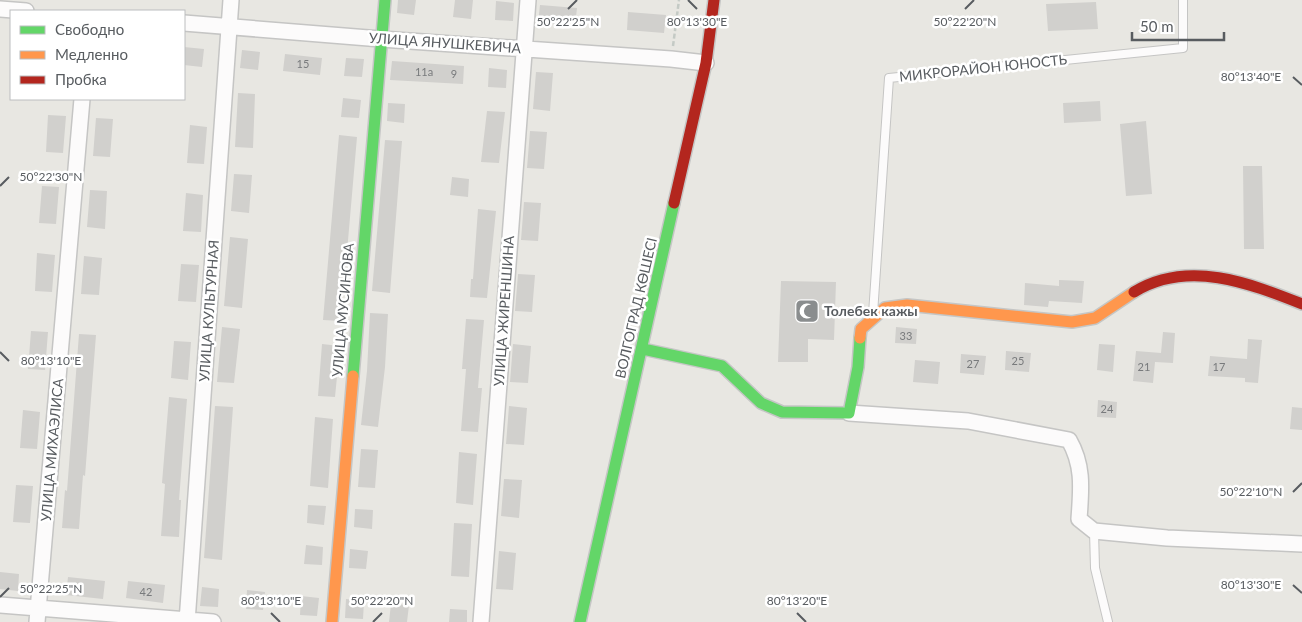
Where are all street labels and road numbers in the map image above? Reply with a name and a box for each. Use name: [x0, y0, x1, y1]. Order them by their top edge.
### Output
street label: УЛИЦА ЯНУШКЕВИЧА: [368, 29, 522, 56]
street label: МИКРОРАЙОН ЮНОСТЬ: [898, 50, 1068, 85]
street label: УЛИЦА ЖИРЕНШИНА: [490, 234, 517, 387]
street label: ВОЛГОГРАД КӨШЕСІ: [611, 236, 660, 380]
street label: УЛИЦА КУЛЬТУРНАЯ: [195, 239, 222, 383]
street label: УЛИЦА МУСИНОВА: [328, 242, 357, 378]
street label: УЛИЦА МИХАЭЛИСА: [37, 377, 66, 522]

